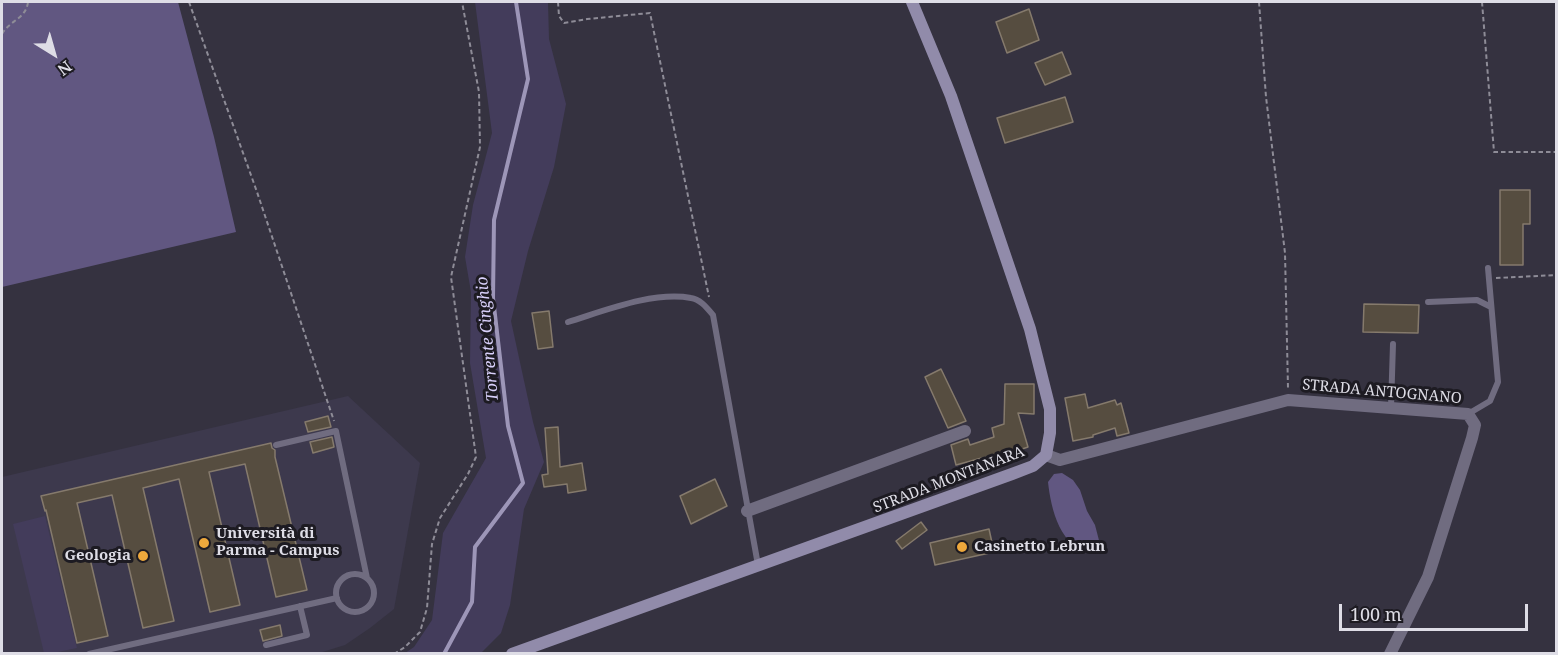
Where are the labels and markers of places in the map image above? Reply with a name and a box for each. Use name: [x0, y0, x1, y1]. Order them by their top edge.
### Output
place label: Università di Parma - Campus: [216, 525, 339, 560]
marker: Università di Parma - Campus: [197, 536, 211, 550]
place label: Casinetto Lebrun: [974, 538, 1105, 556]
marker: Casinetto Lebrun: [955, 540, 969, 554]
place label: Geologia: [64, 547, 131, 565]
marker: Geologia: [136, 549, 150, 563]

